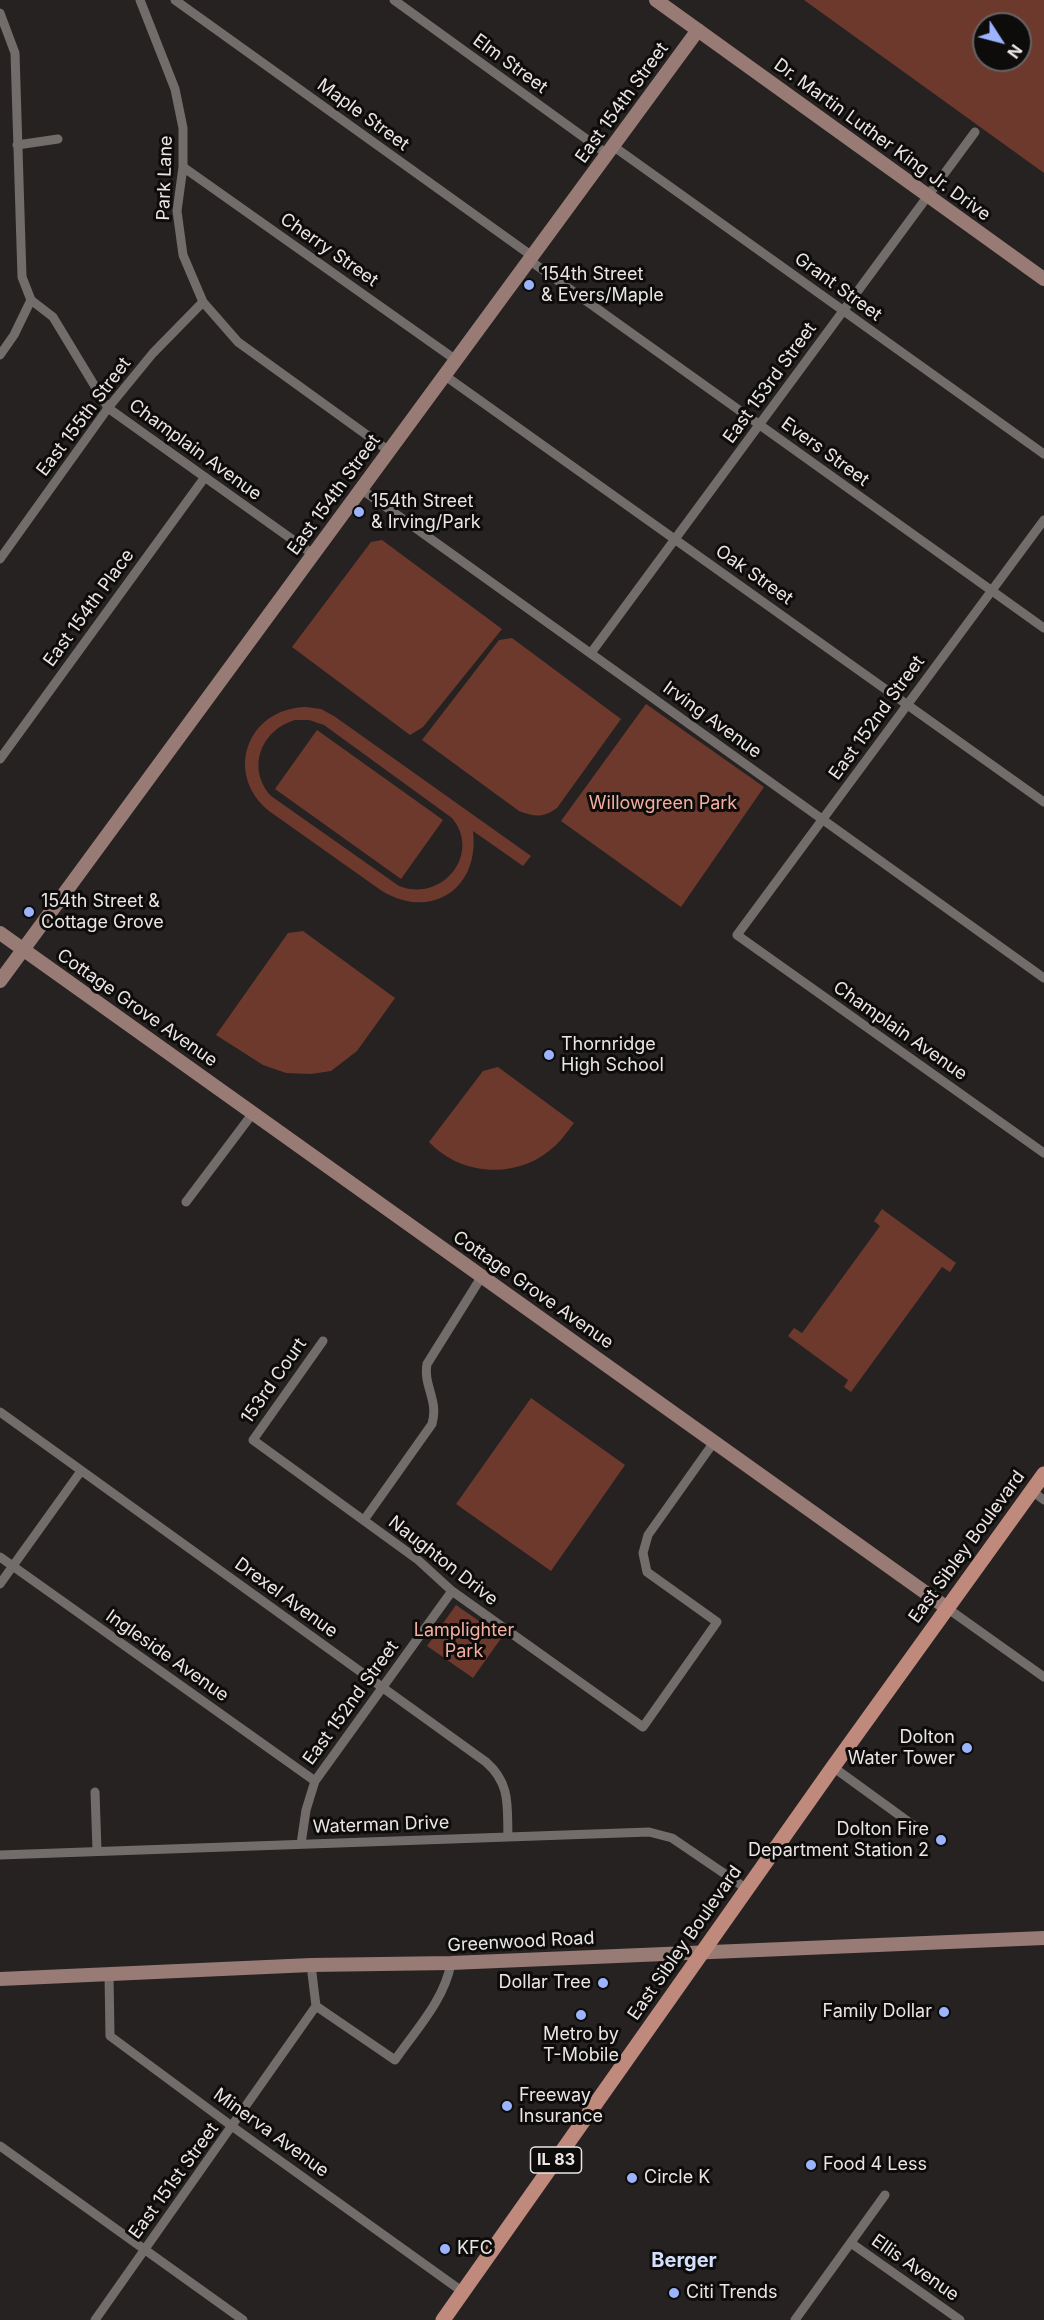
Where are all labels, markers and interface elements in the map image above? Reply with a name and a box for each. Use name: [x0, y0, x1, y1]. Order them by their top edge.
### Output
north arrow: [972, 12, 1032, 72]
street label: Elm Street: [469, 30, 551, 98]
street label: East 154th Street: [571, 39, 673, 167]
text: N: [1003, 41, 1027, 62]
street label: Dr. Martin Luther King Jr. Drive: [770, 54, 994, 226]
street label: Maple Street: [313, 74, 413, 156]
street label: Park Lane: [153, 135, 177, 221]
street label: Cherry Street: [276, 208, 382, 292]
street label: Grant Street: [790, 248, 886, 326]
place label: 154th Street & Evers/Maple: [541, 264, 664, 306]
marker: 154th Street & Evers/Maple: [522, 278, 536, 292]
street label: East 153rd Street: [719, 318, 821, 448]
street label: East 155th Street: [32, 353, 136, 481]
street label: Champlain Avenue: [125, 395, 265, 505]
street label: Evers Street: [777, 413, 873, 491]
street label: East 154th Street: [283, 431, 385, 559]
place label: 154th Street & Irving/Park: [371, 491, 481, 534]
marker: 154th Street & Irving/Park: [352, 505, 366, 519]
street label: Oak Street: [711, 540, 797, 610]
street label: East 154th Place: [39, 545, 139, 671]
street label: East 152nd Street: [825, 652, 929, 784]
street label: Irving Avenue: [659, 677, 765, 763]
park label: Willowgreen Park: [589, 793, 737, 815]
place label: 154th Street & Cottage Grove: [41, 891, 164, 934]
marker: 154th Street & Cottage Grove: [22, 905, 36, 919]
street label: Cottage Grove Avenue: [53, 944, 221, 1072]
street label: Champlain Avenue: [829, 977, 971, 1085]
place label: Thornridge High School: [561, 1034, 664, 1076]
marker: Thornridge High School: [542, 1048, 556, 1062]
street label: Cottage Grove Avenue: [449, 1226, 617, 1354]
street label: 153rd Court: [237, 1334, 311, 1428]
street label: East Sibley Boulevard: [904, 1466, 1030, 1628]
street label: Naughton Drive: [384, 1512, 502, 1610]
street label: Drexel Avenue: [230, 1553, 342, 1643]
street label: Ingleside Avenue: [101, 1606, 233, 1706]
park label: Lamplighter Park: [414, 1620, 514, 1662]
street label: East 152nd Street: [299, 1637, 403, 1769]
place label: Dolton Water Tower: [848, 1727, 955, 1770]
marker: Dolton Water Tower: [960, 1741, 974, 1755]
street label: Waterman Drive: [312, 1812, 450, 1838]
place label: Dolton Fire Department Station 2: [748, 1819, 929, 1862]
marker: Dolton Fire Department Station 2: [934, 1833, 948, 1847]
street label: East Sibley Boulevard: [624, 1862, 746, 2024]
street label: Greenwood Road: [447, 1927, 595, 1957]
place label: Dollar Tree: [498, 1972, 591, 1994]
marker: Dollar Tree: [596, 1976, 610, 1990]
place label: Family Dollar: [823, 2001, 932, 2023]
marker: Family Dollar: [937, 2005, 951, 2019]
marker: Metro by T-Mobile: [574, 2008, 588, 2022]
place label: Metro by T-Mobile: [543, 2024, 619, 2066]
street label: Minerva Avenue: [209, 2084, 333, 2182]
place label: Freeway Insurance: [519, 2085, 603, 2128]
marker: Freeway Insurance: [500, 2099, 514, 2113]
street label: East 151st Street: [125, 2119, 223, 2243]
road number: IL 83: [530, 2147, 582, 2173]
place label: Food 4 Less: [823, 2154, 927, 2176]
marker: Food 4 Less: [804, 2158, 818, 2172]
place label: Circle K: [644, 2167, 710, 2189]
marker: Circle K: [625, 2171, 639, 2185]
street label: Ellis Avenue: [867, 2230, 963, 2306]
place label: KFC: [457, 2238, 493, 2260]
marker: KFC: [438, 2242, 452, 2256]
district label: Berger: [651, 2249, 717, 2273]
place label: Citi Trends: [686, 2282, 778, 2304]
marker: Citi Trends: [667, 2286, 681, 2300]

